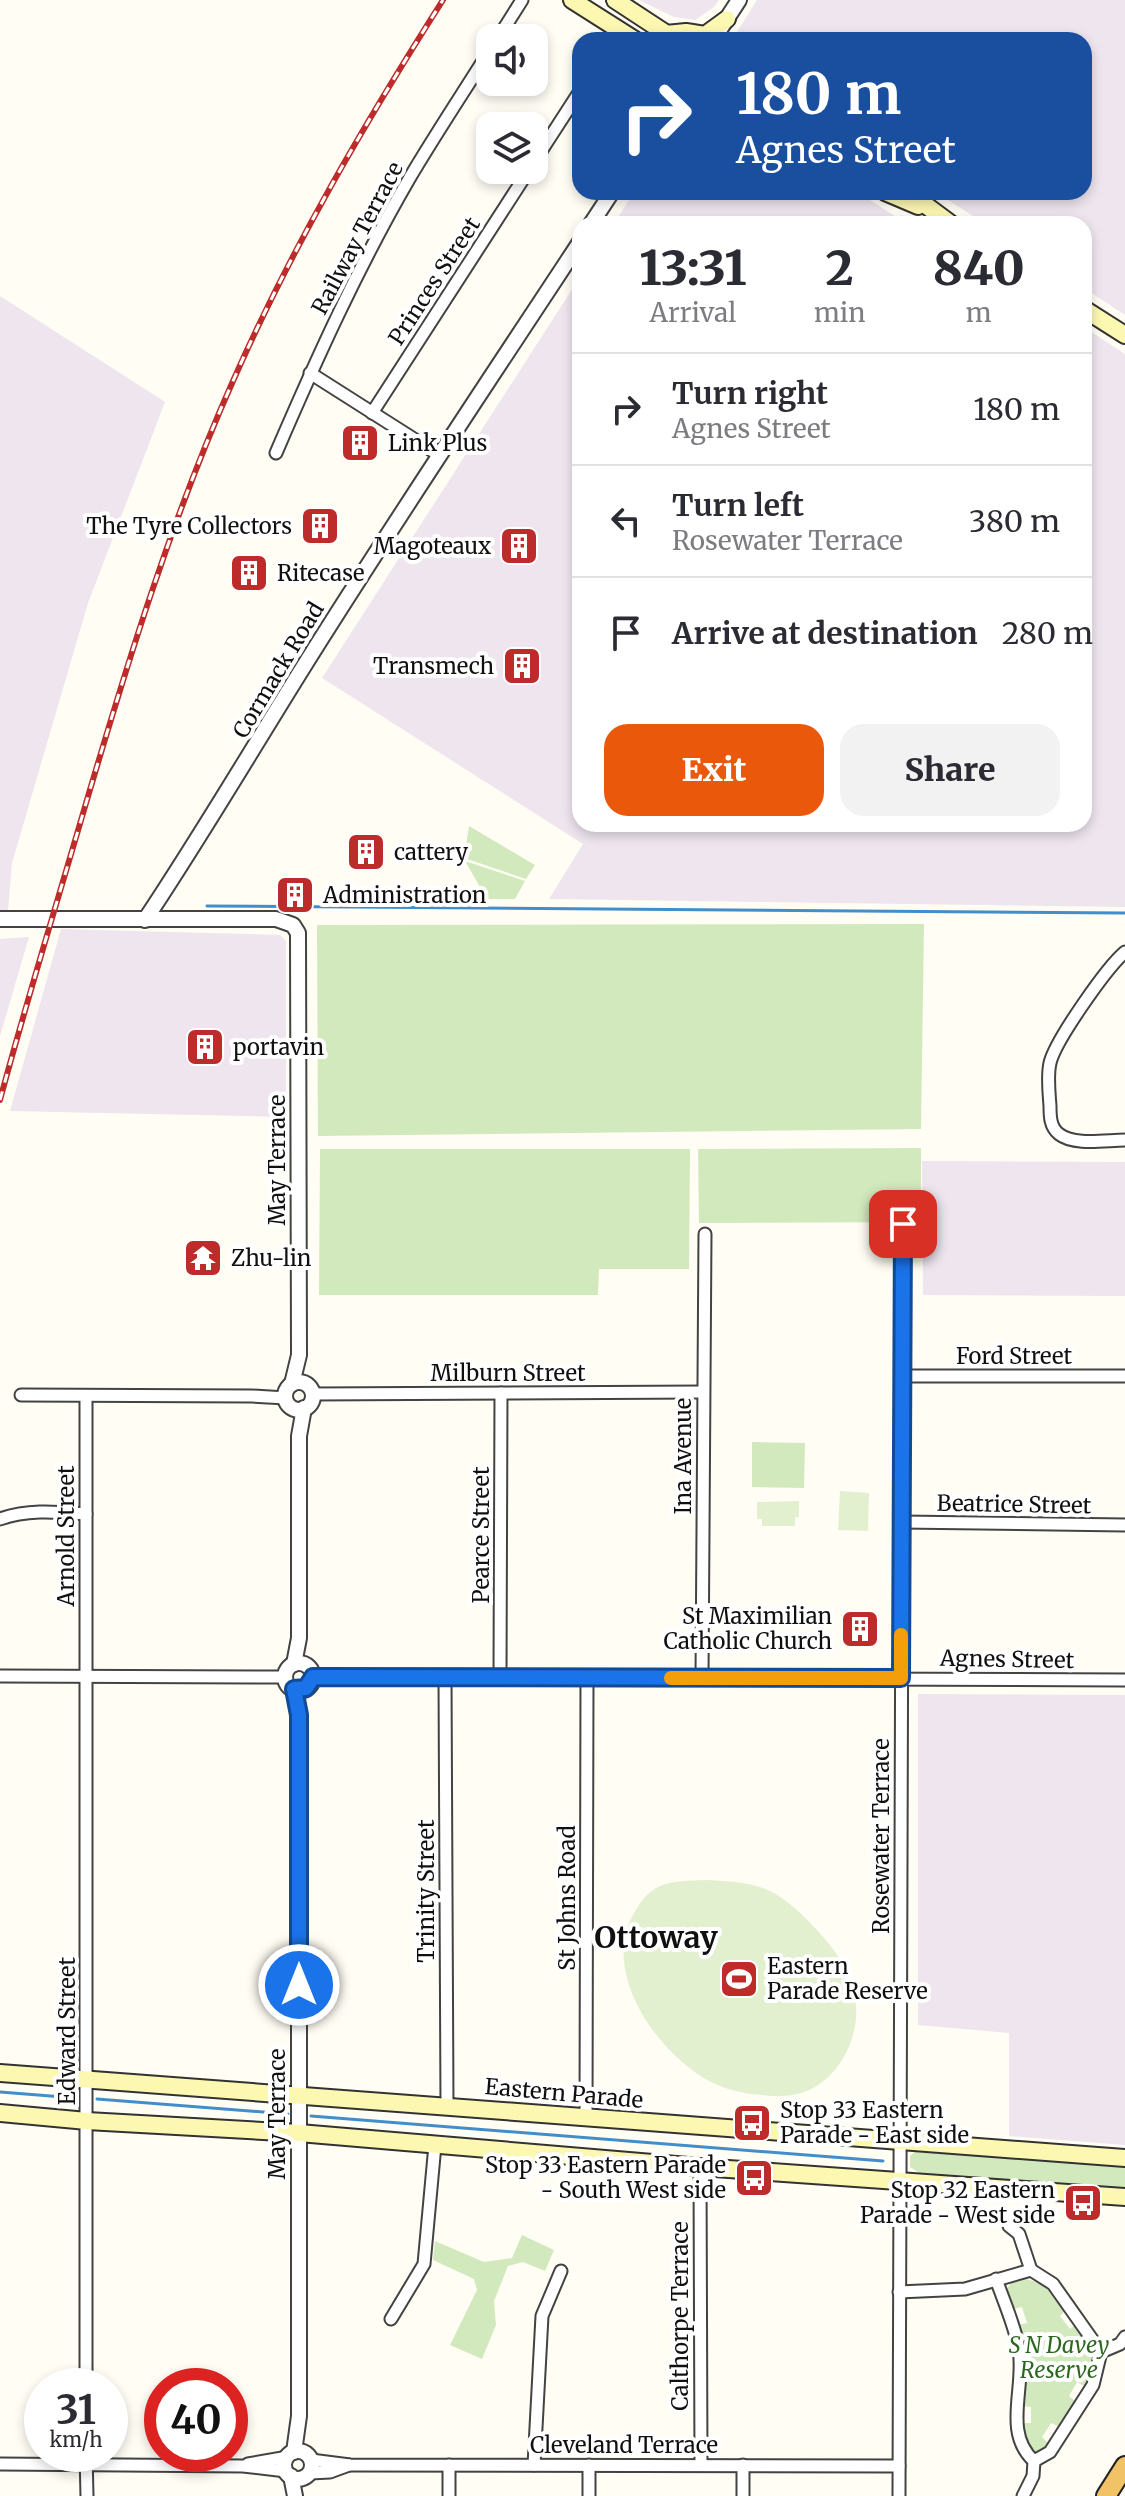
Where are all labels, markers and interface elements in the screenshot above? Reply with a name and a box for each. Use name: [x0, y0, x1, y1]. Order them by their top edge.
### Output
map controls: [476, 24, 548, 184]
button: sound: [476, 24, 548, 96]
text: 180 m: [736, 59, 901, 129]
icon: right: [604, 64, 708, 168]
button: layers: [476, 112, 548, 184]
text: Agnes Street: [736, 128, 956, 173]
street label: Railway Terrace: [305, 157, 409, 319]
street label: Princes Street: [382, 211, 486, 350]
text: 13:31: [639, 238, 747, 298]
text: 2: [826, 238, 854, 298]
text: 840: [933, 238, 1025, 298]
text: Arrival: [650, 296, 736, 329]
text: min: [814, 296, 865, 329]
text: m: [966, 296, 992, 329]
text: Turn right: [672, 374, 828, 412]
icon: right: [604, 387, 648, 431]
text: 180 m: [973, 390, 1060, 428]
text: Agnes Street: [672, 412, 831, 445]
building icon: Link Plus: [339, 422, 381, 464]
place label: Link Plus: [388, 429, 487, 457]
text: Turn left: [672, 486, 804, 524]
icon: left: [604, 499, 648, 543]
text: 380 m: [969, 502, 1060, 540]
building icon: The Tyre Collectors: [299, 505, 341, 547]
place label: The Tyre Collectors: [86, 512, 292, 540]
text: Rosewater Terrace: [672, 524, 903, 557]
building icon: Magoteaux: [498, 525, 540, 567]
place label: Magoteaux: [374, 532, 491, 560]
building icon: Ritecase: [228, 552, 270, 594]
place label: Ritecase: [277, 559, 364, 587]
street label: Cormack Road: [226, 597, 330, 743]
icon: arrive: [604, 611, 648, 655]
text: Arrive at destination: [672, 614, 978, 652]
text: 280 m: [1002, 614, 1093, 652]
building icon: Transmech: [501, 645, 543, 687]
place label: Transmech: [373, 652, 494, 680]
button: Exit: [604, 724, 824, 816]
button: Share: [840, 724, 1060, 816]
building icon: cattery: [345, 831, 387, 873]
place label: cattery: [394, 838, 468, 866]
building icon: Administration: [274, 874, 316, 916]
place label: Administration: [322, 881, 487, 909]
building icon: portavin: [184, 1026, 226, 1068]
place label: portavin: [233, 1033, 325, 1061]
street label: May Terrace: [263, 1094, 291, 1226]
pin: [869, 1190, 937, 1258]
icon: arrive: [881, 1202, 925, 1246]
temple icon: Zhu-lin: [182, 1237, 224, 1279]
place label: Zhu-lin: [231, 1244, 312, 1272]
street label: Ford Street: [956, 1342, 1072, 1370]
street label: Milburn Street: [431, 1359, 586, 1387]
street label: Ina Avenue: [669, 1398, 697, 1514]
street label: Arnold Street: [52, 1465, 80, 1607]
street label: Pearce Street: [467, 1466, 495, 1603]
street label: Beatrice Street: [936, 1489, 1092, 1519]
place label: St Maximilian Catholic Church: [663, 1602, 832, 1655]
building icon: St Maximilian Catholic Church: [839, 1608, 881, 1650]
street label: Agnes Street: [939, 1644, 1075, 1674]
street label: Rosewater Terrace: [867, 1738, 895, 1934]
street label: Trinity Street: [412, 1819, 440, 1963]
street label: St Johns Road: [553, 1825, 581, 1971]
district label: Ottoway: [594, 1918, 718, 1956]
position arrow: [257, 1943, 341, 2027]
place label: Eastern Parade Reserve: [767, 1952, 928, 2005]
street label: Edward Street: [53, 1956, 81, 2105]
sports icon: Eastern Parade Reserve: [718, 1958, 760, 2000]
street label: May Terrace: [263, 2048, 291, 2180]
street label: Eastern Parade: [484, 2072, 644, 2114]
place label: Stop 33 Eastern Parade - East side: [780, 2096, 969, 2149]
bus stop icon: Stop 33 Eastern Parade - East side: [731, 2102, 773, 2144]
place label: Stop 33 Eastern Parade - South West side: [485, 2151, 726, 2204]
bus stop icon: Stop 33 Eastern Parade - South West side: [733, 2157, 775, 2199]
place label: Stop 32 Eastern Parade - West side: [860, 2176, 1055, 2229]
bus stop icon: Stop 32 Eastern Parade - West side: [1062, 2182, 1104, 2224]
street label: Calthorpe Terrace: [666, 2221, 694, 2411]
park label: S N Davey Reserve: [1009, 2331, 1109, 2384]
speed limit sign: 40: [144, 2368, 248, 2472]
text: 31: [56, 2385, 96, 2435]
text: km/h: [50, 2427, 102, 2452]
street label: Cleveland Terrace: [530, 2431, 718, 2459]

